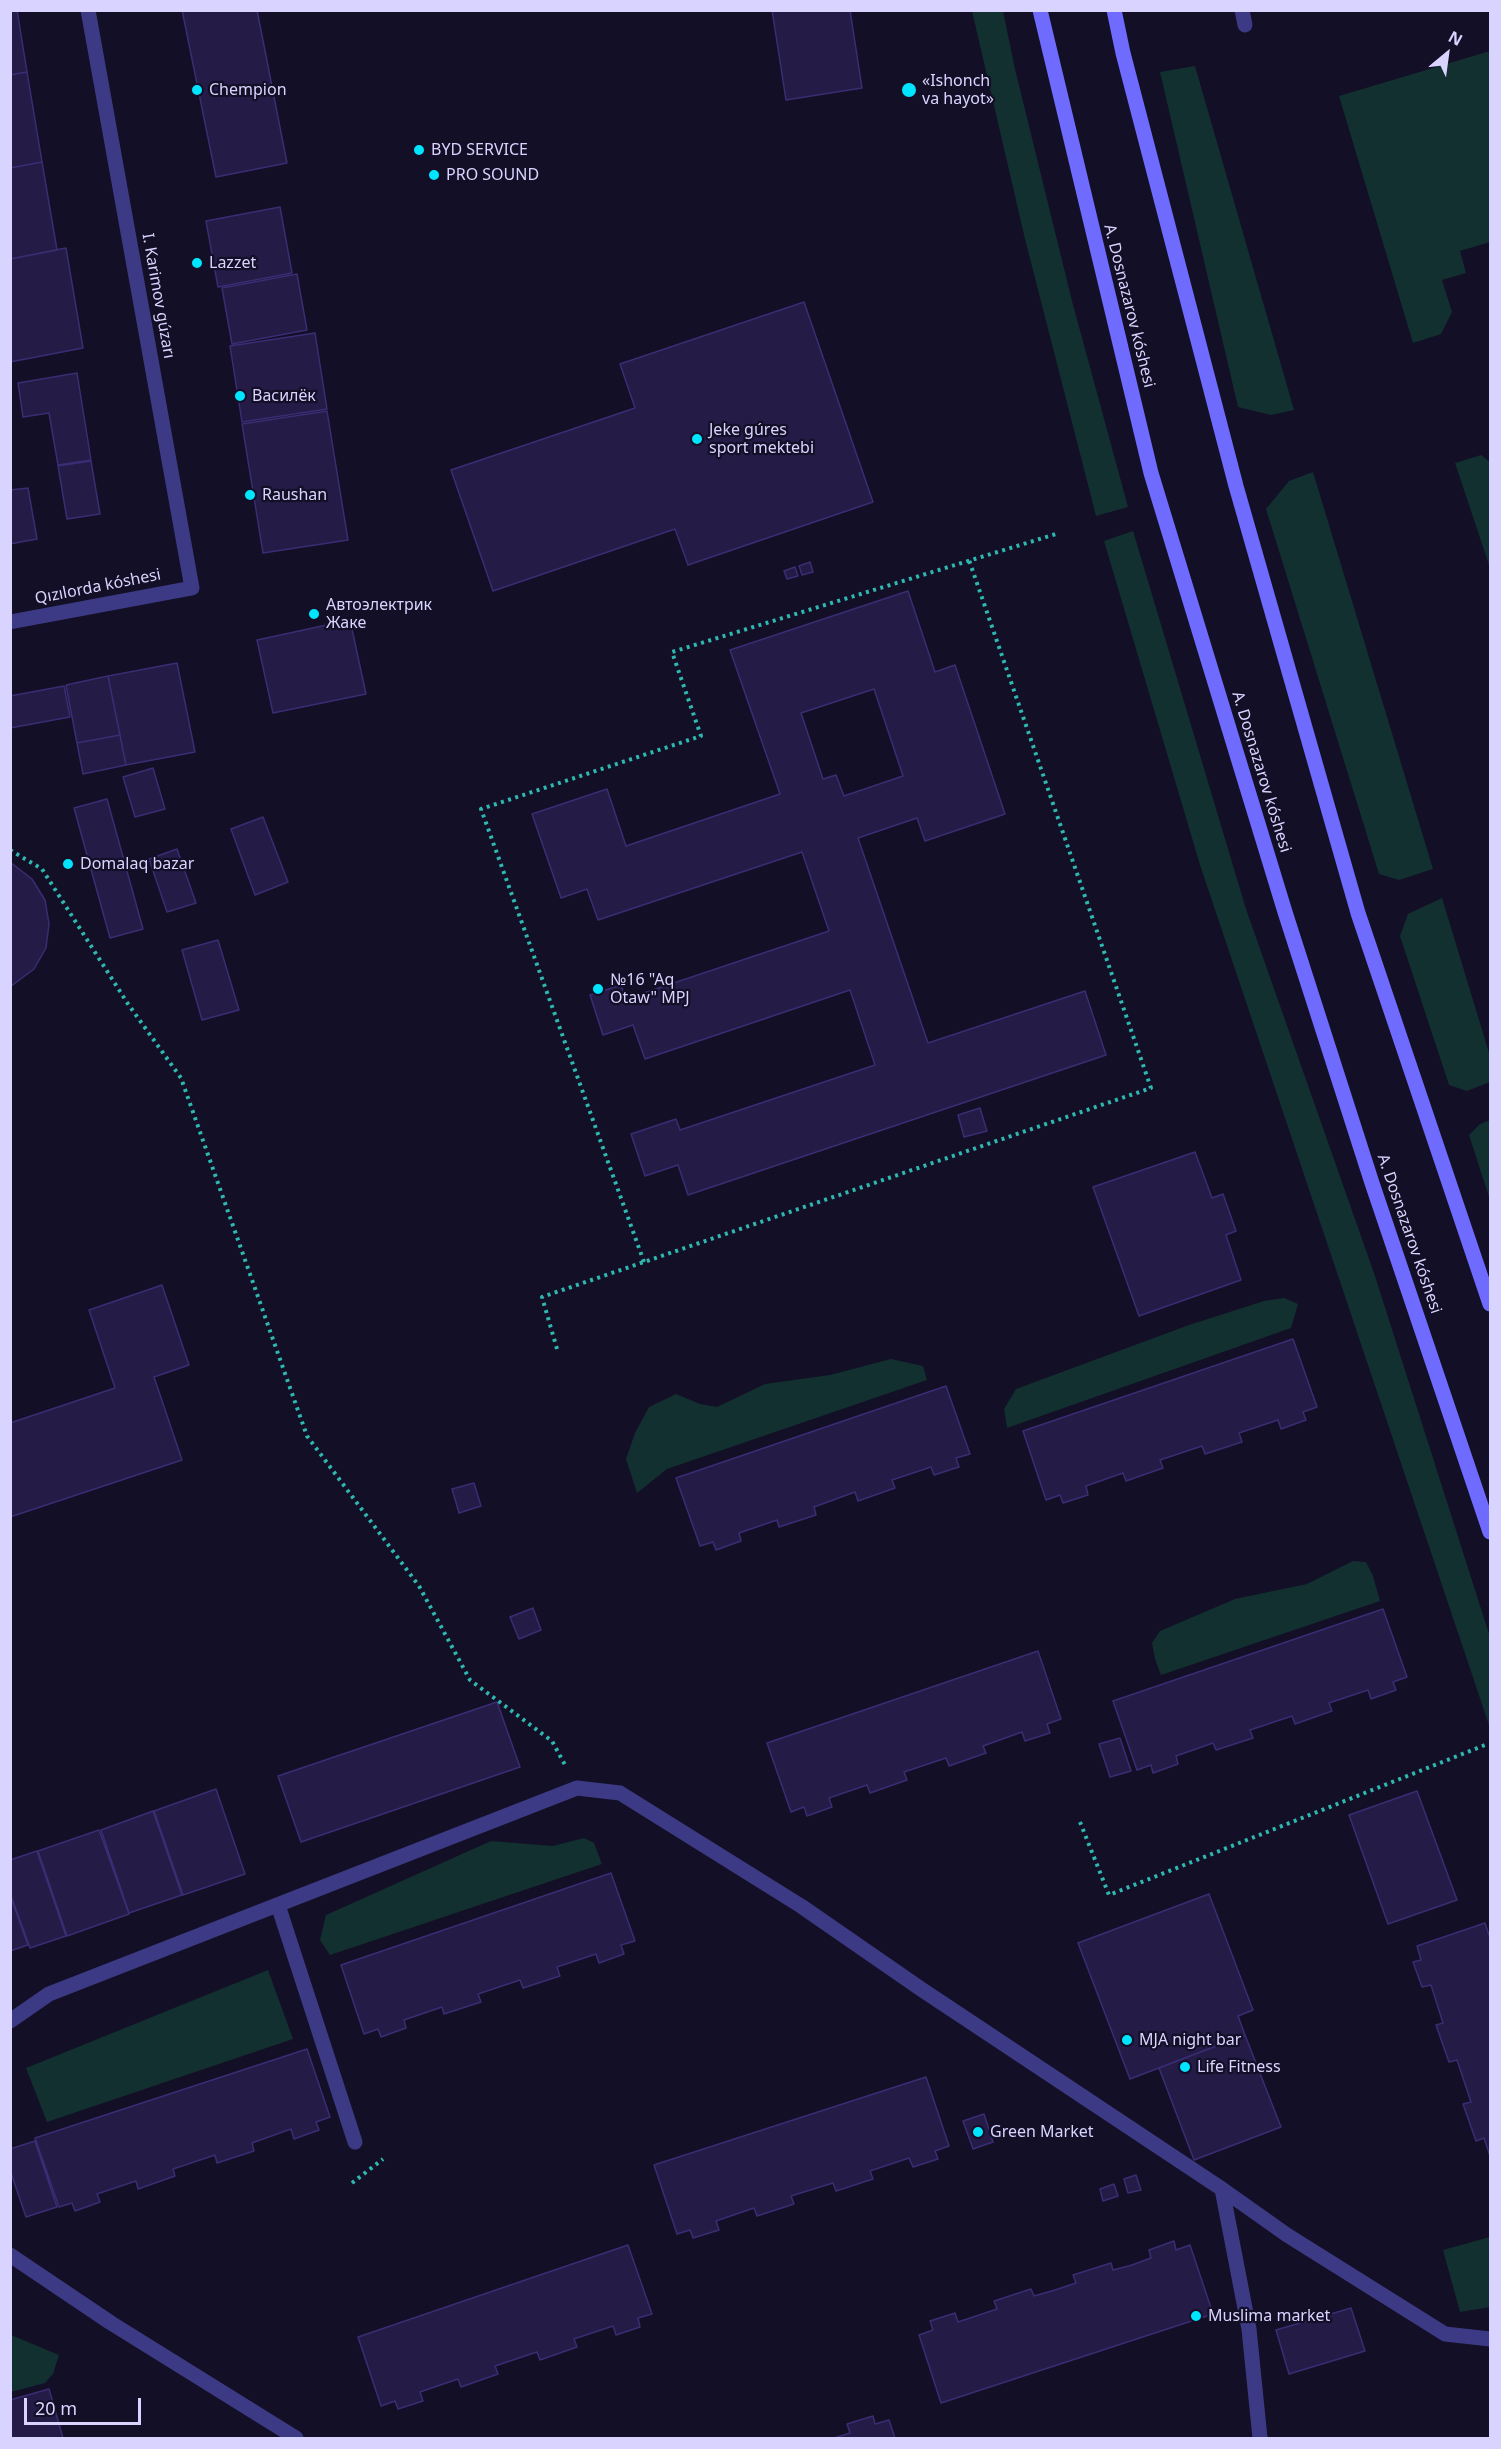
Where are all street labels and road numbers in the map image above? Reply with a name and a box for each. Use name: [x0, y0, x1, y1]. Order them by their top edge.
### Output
street label: A. Dosnazarov kóshesi: [1099, 222, 1159, 390]
street label: I. Karimov gúzarı: [138, 232, 178, 360]
street label: Qızılorda kóshesi: [33, 565, 163, 609]
street label: A. Dosnazarov kóshesi: [1227, 689, 1295, 855]
street label: A. Dosnazarov kóshesi: [1373, 1152, 1445, 1316]

